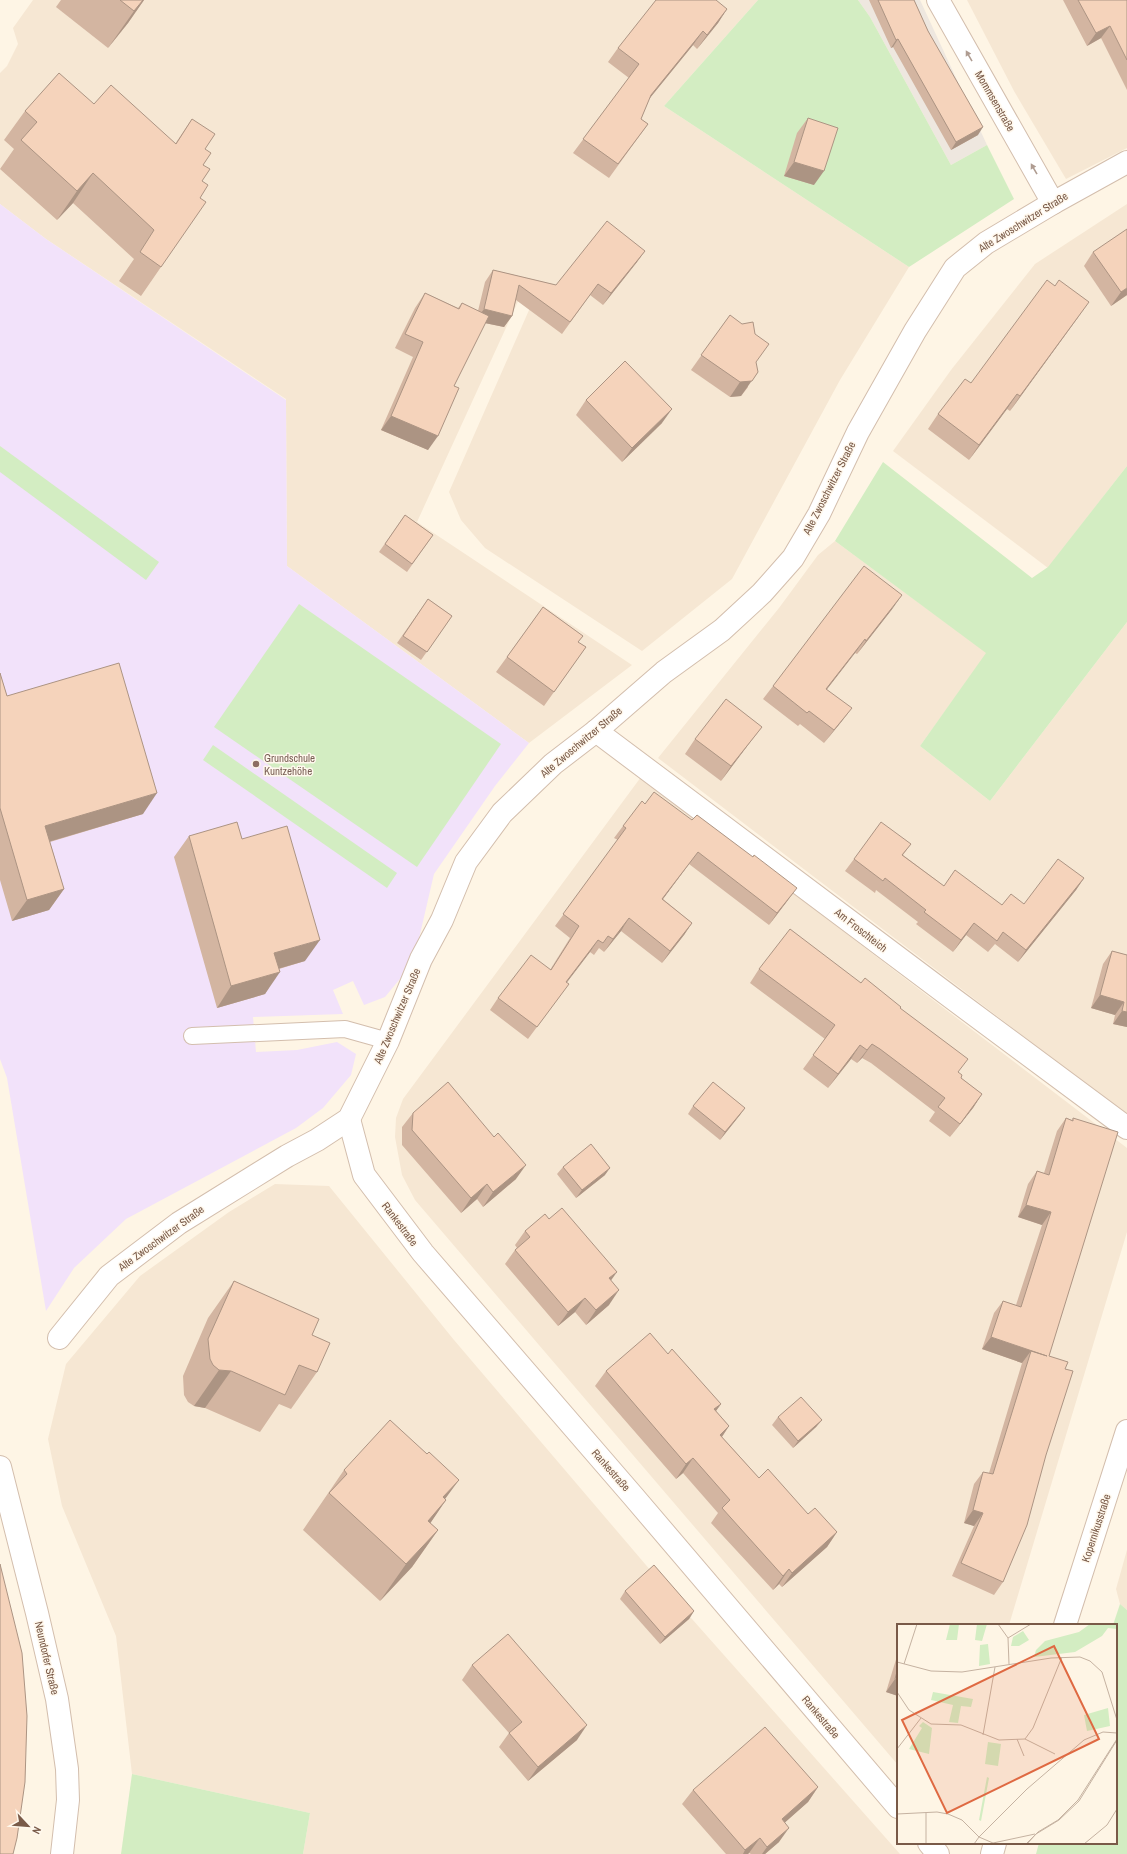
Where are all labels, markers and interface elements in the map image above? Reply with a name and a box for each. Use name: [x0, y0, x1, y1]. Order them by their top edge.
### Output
one-way arrow: [966, 50, 973, 62]
street label: Mommsenstraße: [972, 68, 1018, 134]
one-way arrow: [1030, 163, 1037, 175]
street label: Alte Zwoschwitzer Straße: [975, 189, 1070, 256]
street label: Alte Zwoschwitzer Straße: [799, 439, 859, 538]
street label: Alte Zwoschwitzer Straße: [536, 704, 625, 781]
place label: Grundschule Kuntzehöhe: [264, 751, 315, 778]
marker: Grundschule Kuntzehöhe: [251, 759, 261, 769]
street label: Am Froschteich: [831, 904, 890, 955]
street label: Alte Zwoschwitzer Straße: [370, 966, 424, 1067]
street label: Rankestraße: [379, 1199, 421, 1249]
street label: Alte Zwoschwitzer Straße: [115, 1202, 207, 1274]
street label: Rankestraße: [589, 1446, 633, 1494]
street label: Kopernikusstraße: [1078, 1492, 1114, 1564]
street label: Neundorfer Straße: [32, 1620, 62, 1696]
inset map: [897, 1624, 1117, 1844]
street label: Rankestraße: [799, 1693, 843, 1741]
north arrow: [8, 1806, 48, 1846]
text: N: [29, 1824, 45, 1836]

